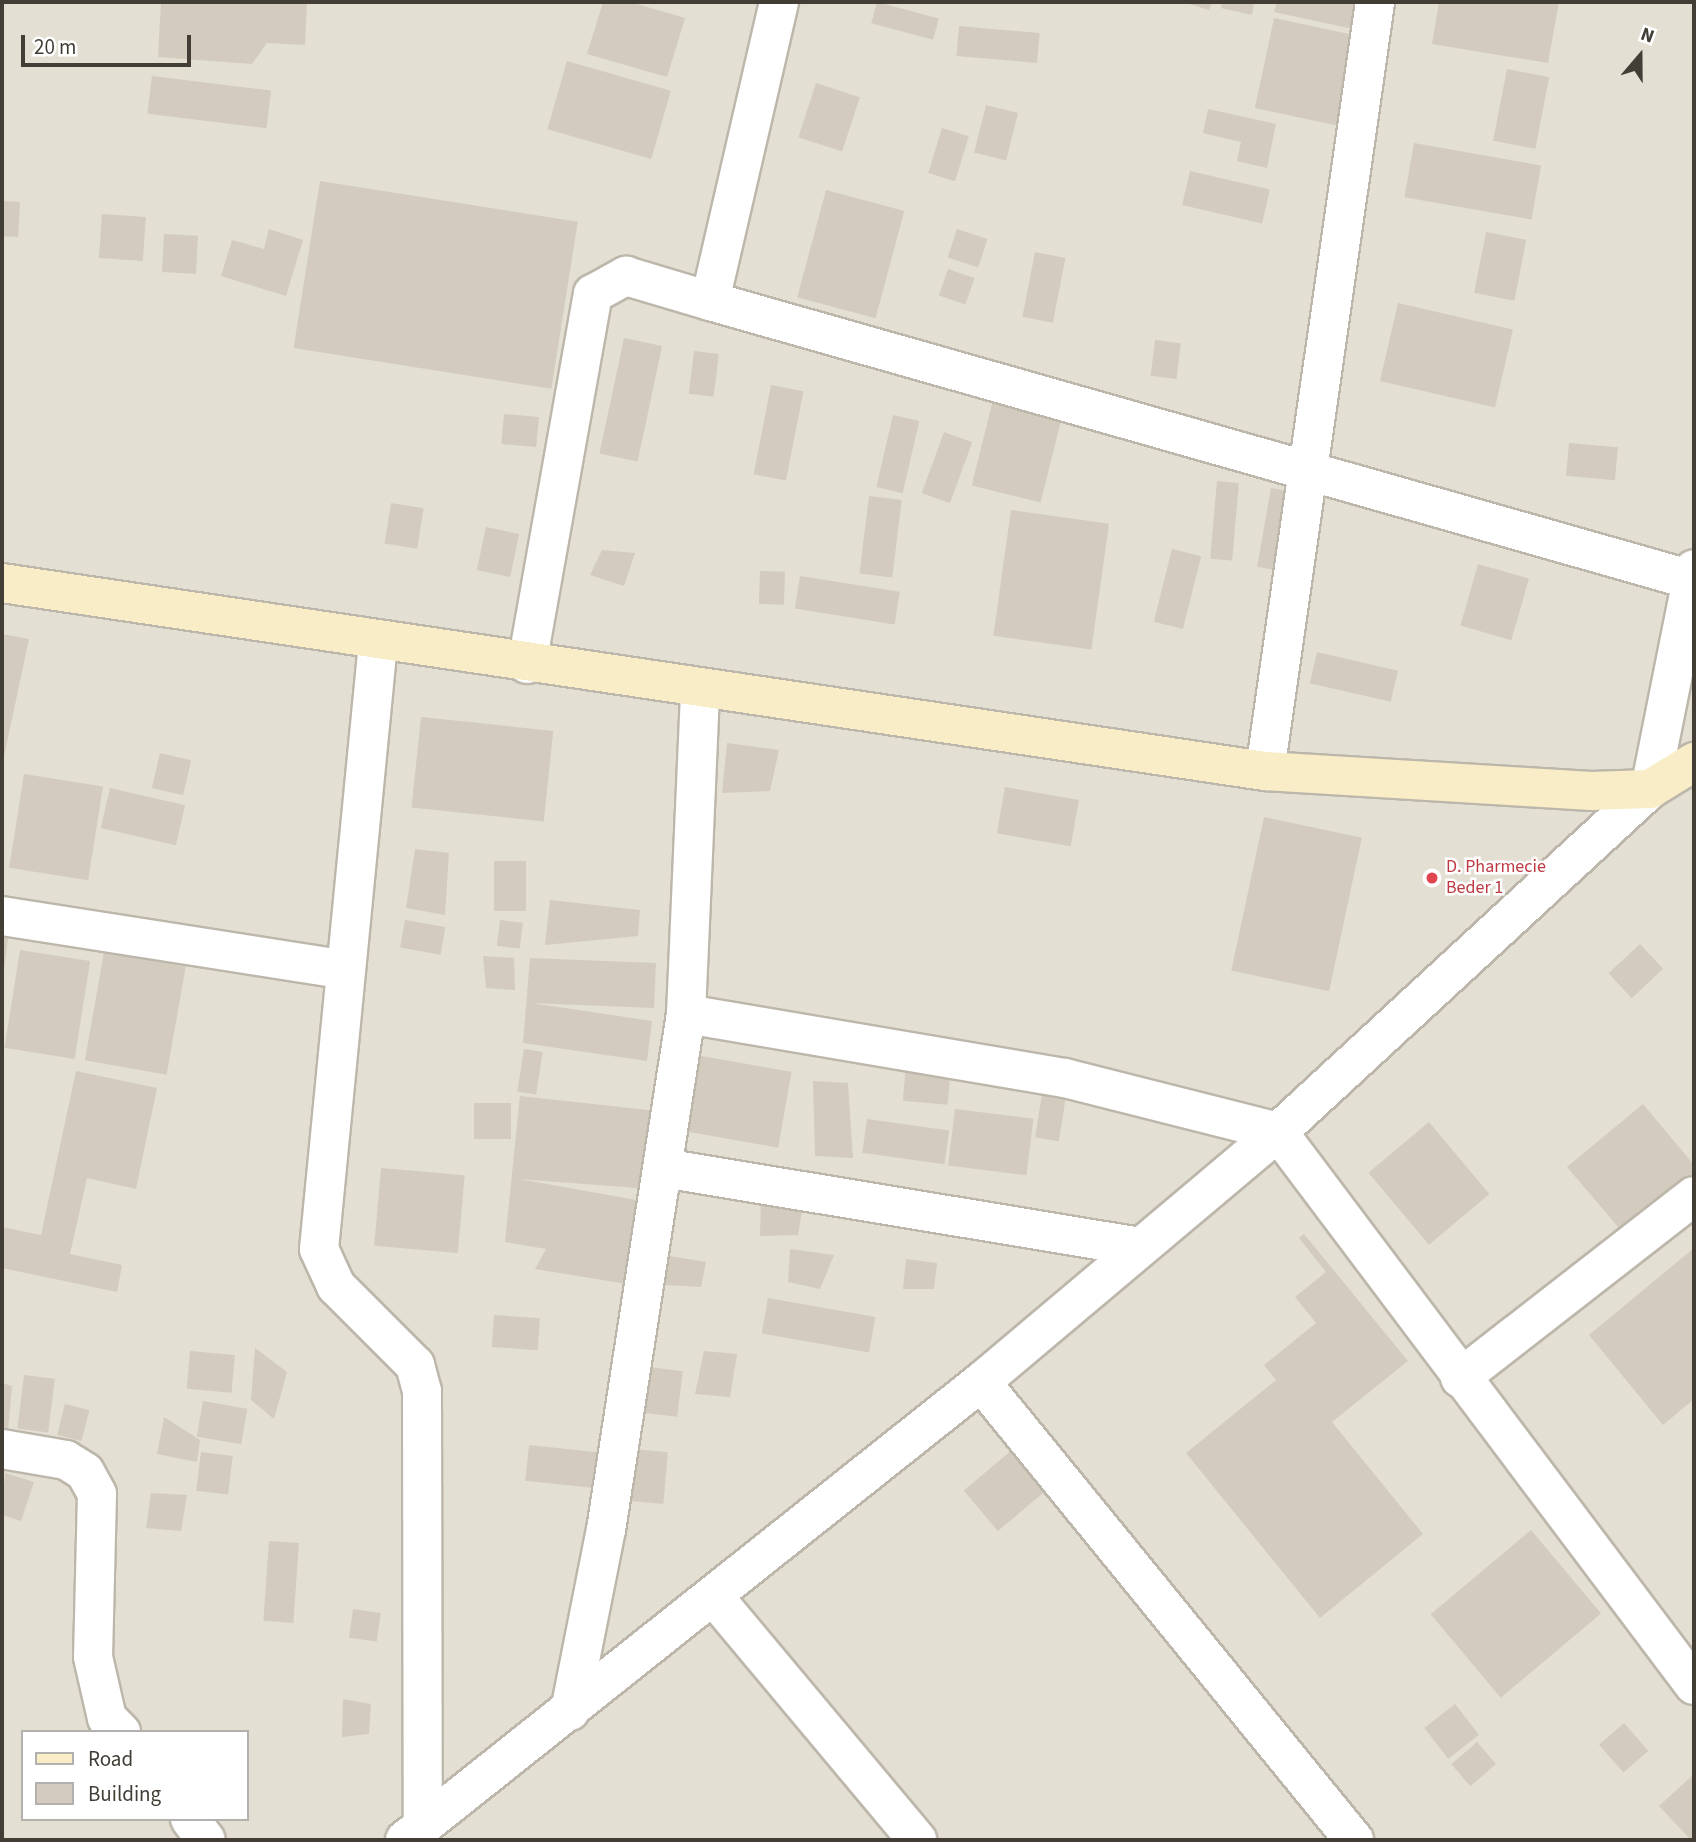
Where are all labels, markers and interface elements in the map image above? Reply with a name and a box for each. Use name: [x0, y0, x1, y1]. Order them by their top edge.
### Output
scale bar: [24, 21, 194, 65]
north arrow: [1605, 21, 1675, 91]
text: N: [1637, 21, 1658, 51]
text: 20 m: [34, 32, 76, 62]
place label: D. Pharmecie Beder 1: [1446, 857, 1546, 900]
marker: D. Pharmecie Beder 1: [1424, 870, 1440, 886]
legend: [21, 1730, 248, 1821]
text: Road: [88, 1744, 133, 1774]
text: Building: [88, 1779, 161, 1809]

